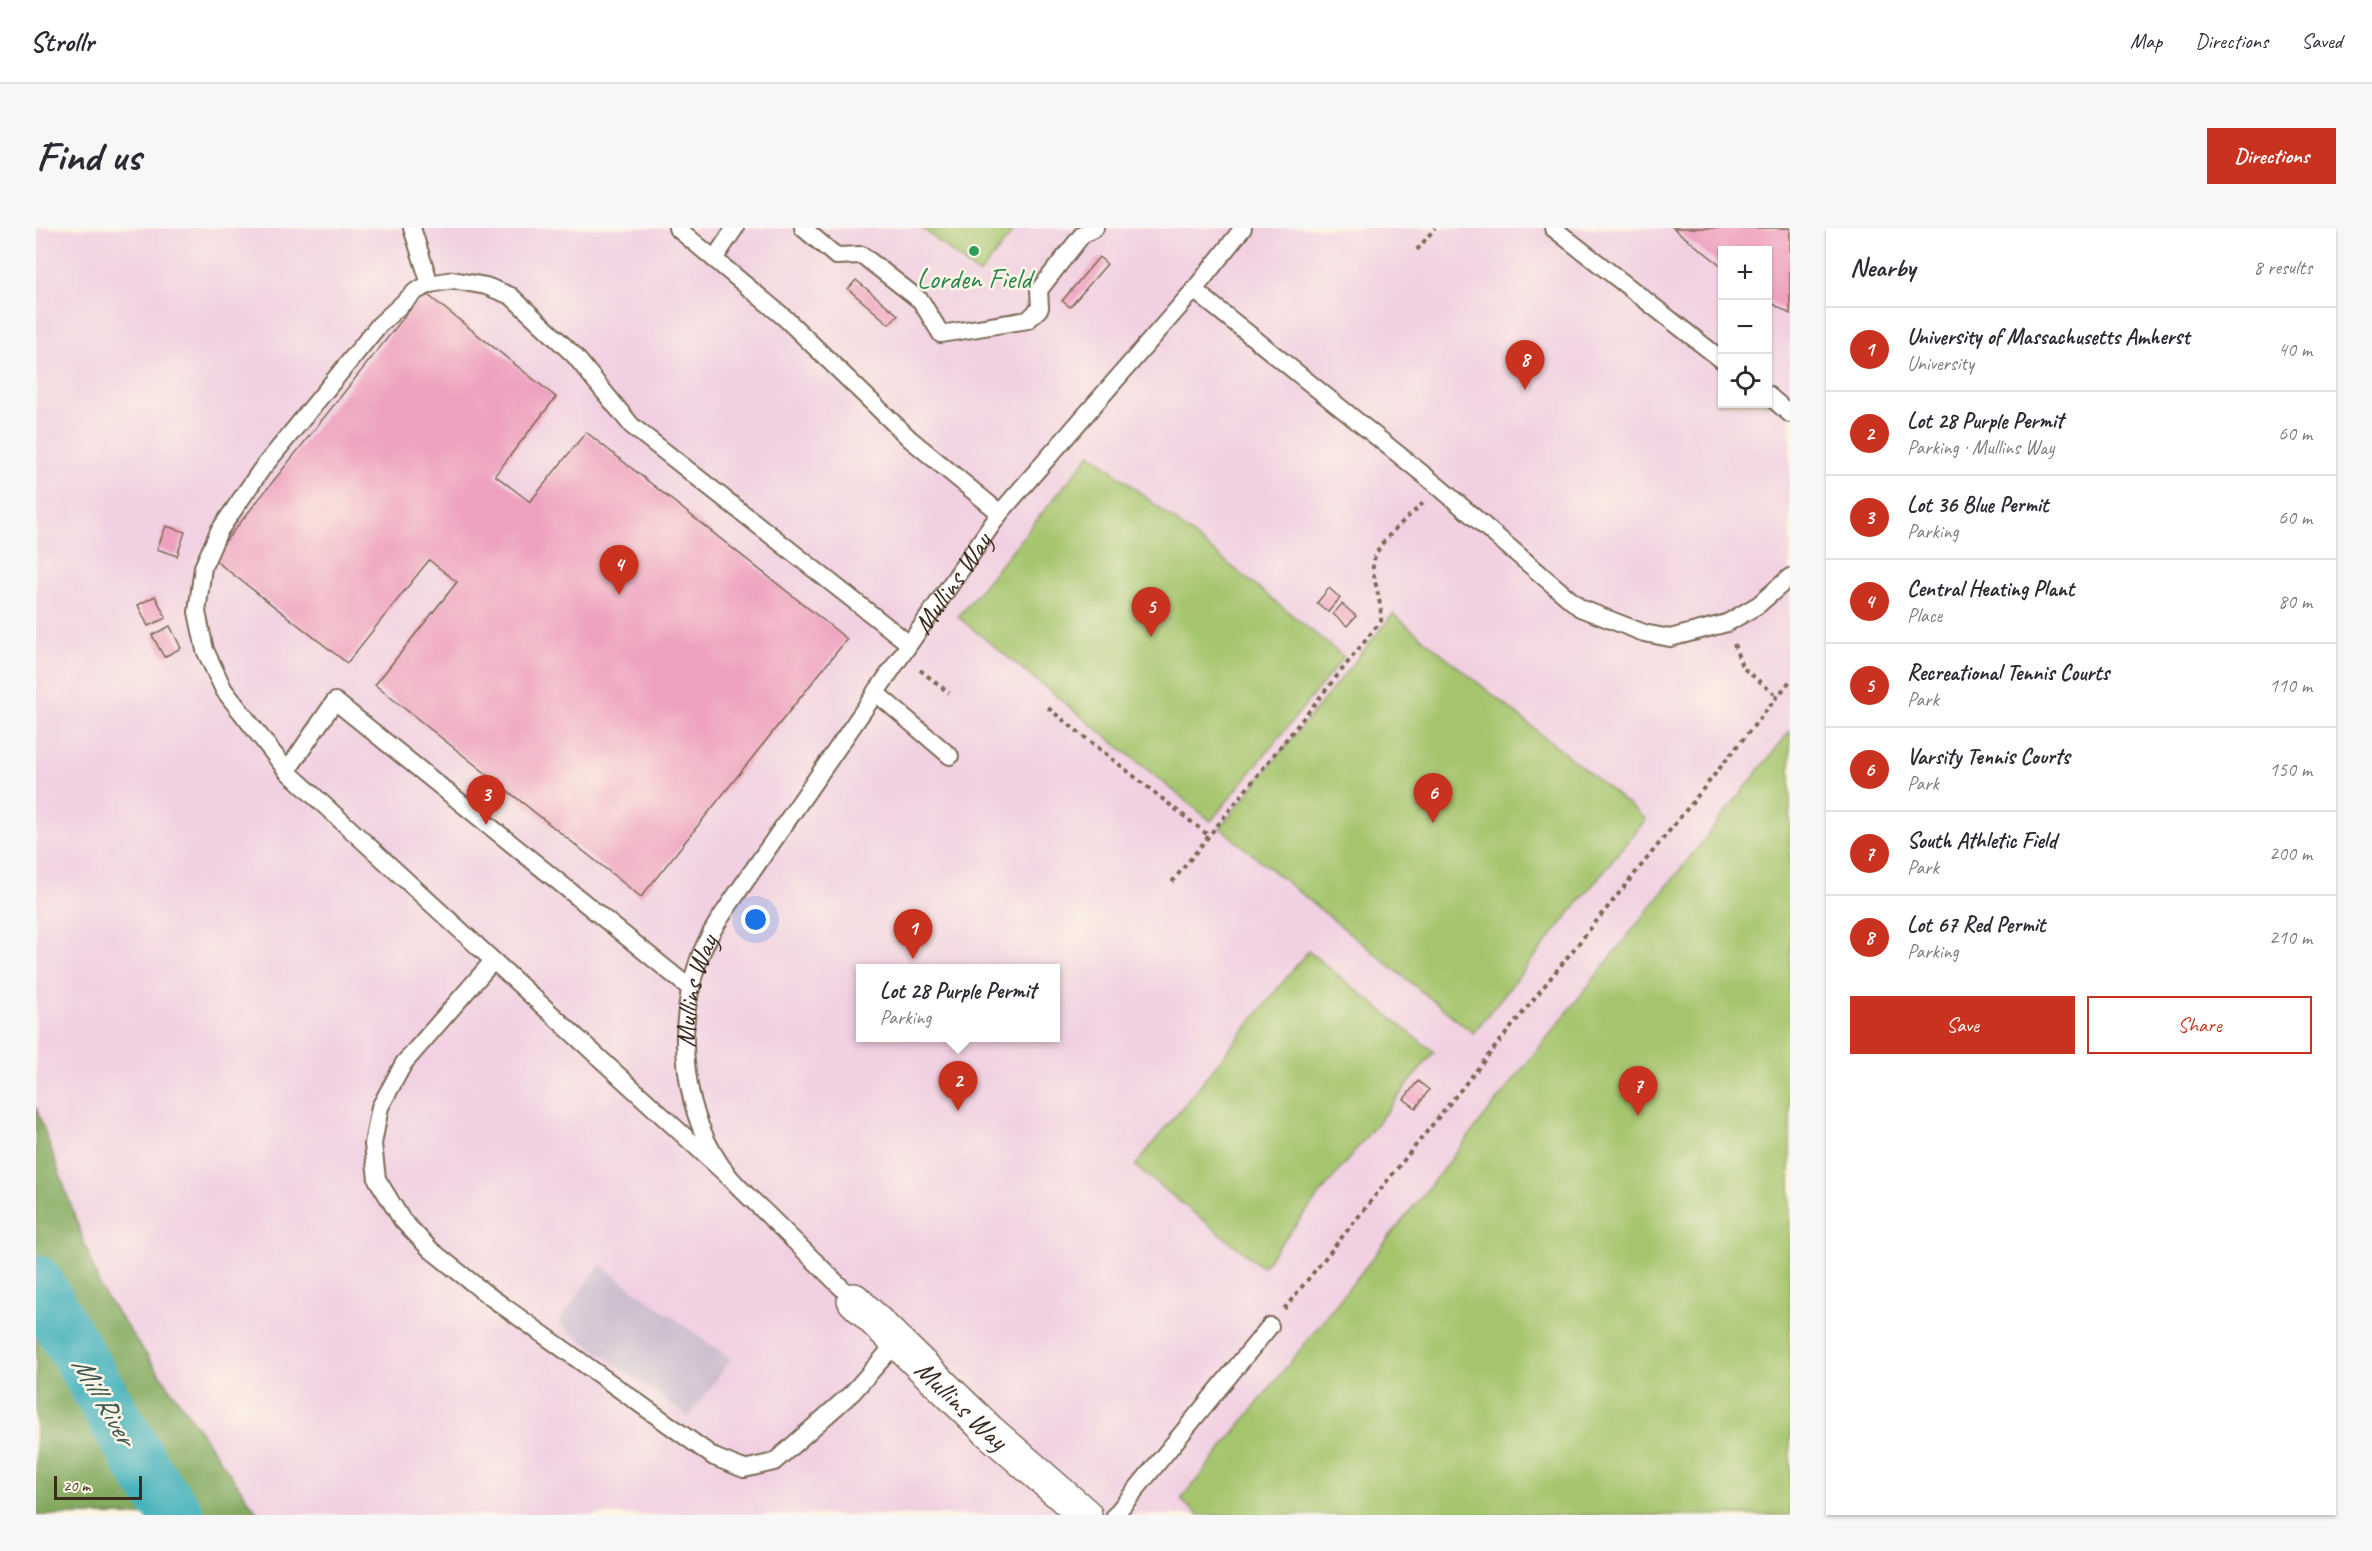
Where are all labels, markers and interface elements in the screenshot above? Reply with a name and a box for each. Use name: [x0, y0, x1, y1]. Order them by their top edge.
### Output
text: Strollr: [30, 24, 94, 59]
text: Map: [2130, 28, 2162, 54]
text: Directions: [2195, 28, 2268, 54]
text: Saved: [2301, 28, 2342, 54]
button: Directions: [2207, 128, 2336, 184]
text: Find us: [36, 130, 141, 183]
marker: Lorden Field: [967, 244, 981, 258]
map controls: [1718, 246, 1772, 408]
button: +: [1718, 246, 1772, 300]
text: Nearby: [1850, 251, 1915, 284]
text: 8 results: [2253, 255, 2312, 280]
place label: Lorden Field: [917, 261, 1035, 296]
button: −: [1718, 300, 1772, 354]
text: University of Massachusetts Amherst: [1907, 323, 2189, 351]
text: 1: [1865, 337, 1874, 362]
text: 40 m: [2278, 337, 2312, 362]
pin: 8: [1506, 340, 1544, 390]
text: University: [1907, 351, 1974, 376]
button: locate: [1718, 354, 1772, 408]
text: Lot 28 Purple Permit: [1907, 407, 2063, 435]
text: 2: [1865, 421, 1874, 446]
text: 60 m: [2278, 421, 2312, 446]
text: Parking · Mullins Way: [1907, 435, 2054, 460]
text: Lot 36 Blue Permit: [1907, 491, 2048, 519]
text: 3: [1865, 505, 1874, 530]
text: 60 m: [2278, 505, 2312, 530]
text: Parking: [1907, 519, 1959, 544]
street label: Mullins Way: [905, 523, 1000, 640]
pin: 4: [600, 546, 638, 595]
text: Central Heating Plant: [1907, 575, 2074, 603]
pin: 5: [1132, 588, 1170, 637]
text: 4: [1865, 589, 1874, 614]
text: 80 m: [2278, 589, 2312, 614]
text: Place: [1907, 603, 1942, 628]
text: Recreational Tennis Courts: [1907, 659, 2109, 687]
text: 5: [1865, 673, 1874, 698]
text: 110 m: [2269, 673, 2312, 698]
text: Park: [1907, 687, 1939, 712]
text: Varsity Tennis Courts: [1907, 743, 2070, 771]
text: 6: [1865, 757, 1874, 782]
text: 150 m: [2269, 757, 2312, 782]
text: Park: [1907, 771, 1939, 796]
pin: 6: [1414, 774, 1452, 823]
pin: 3: [466, 776, 506, 825]
text: South Athletic Field: [1907, 827, 2056, 855]
text: 7: [1865, 841, 1874, 866]
text: 200 m: [2269, 841, 2312, 866]
text: Park: [1907, 855, 1939, 880]
your location: [741, 905, 770, 934]
pin: 1: [894, 910, 932, 959]
text: Lot 67 Red Permit: [1907, 911, 2045, 939]
text: 8: [1865, 925, 1874, 950]
text: 210 m: [2269, 925, 2312, 950]
street label: Mullins Way: [667, 926, 726, 1048]
text: Parking: [1907, 939, 1959, 964]
popup: [856, 964, 1060, 1042]
text: Lot 28 Purple Permit: [880, 977, 1036, 1005]
button: Save: [1850, 996, 2075, 1054]
button: Share: [2087, 996, 2312, 1054]
text: Parking: [880, 1005, 931, 1030]
pin: 2: [938, 1062, 978, 1111]
pin: 7: [1618, 1066, 1658, 1116]
water label: Mill River: [64, 1349, 147, 1456]
street label: Mullins Way: [908, 1352, 1017, 1459]
scale bar: [54, 1473, 142, 1500]
text: 20 m: [63, 1476, 90, 1496]

